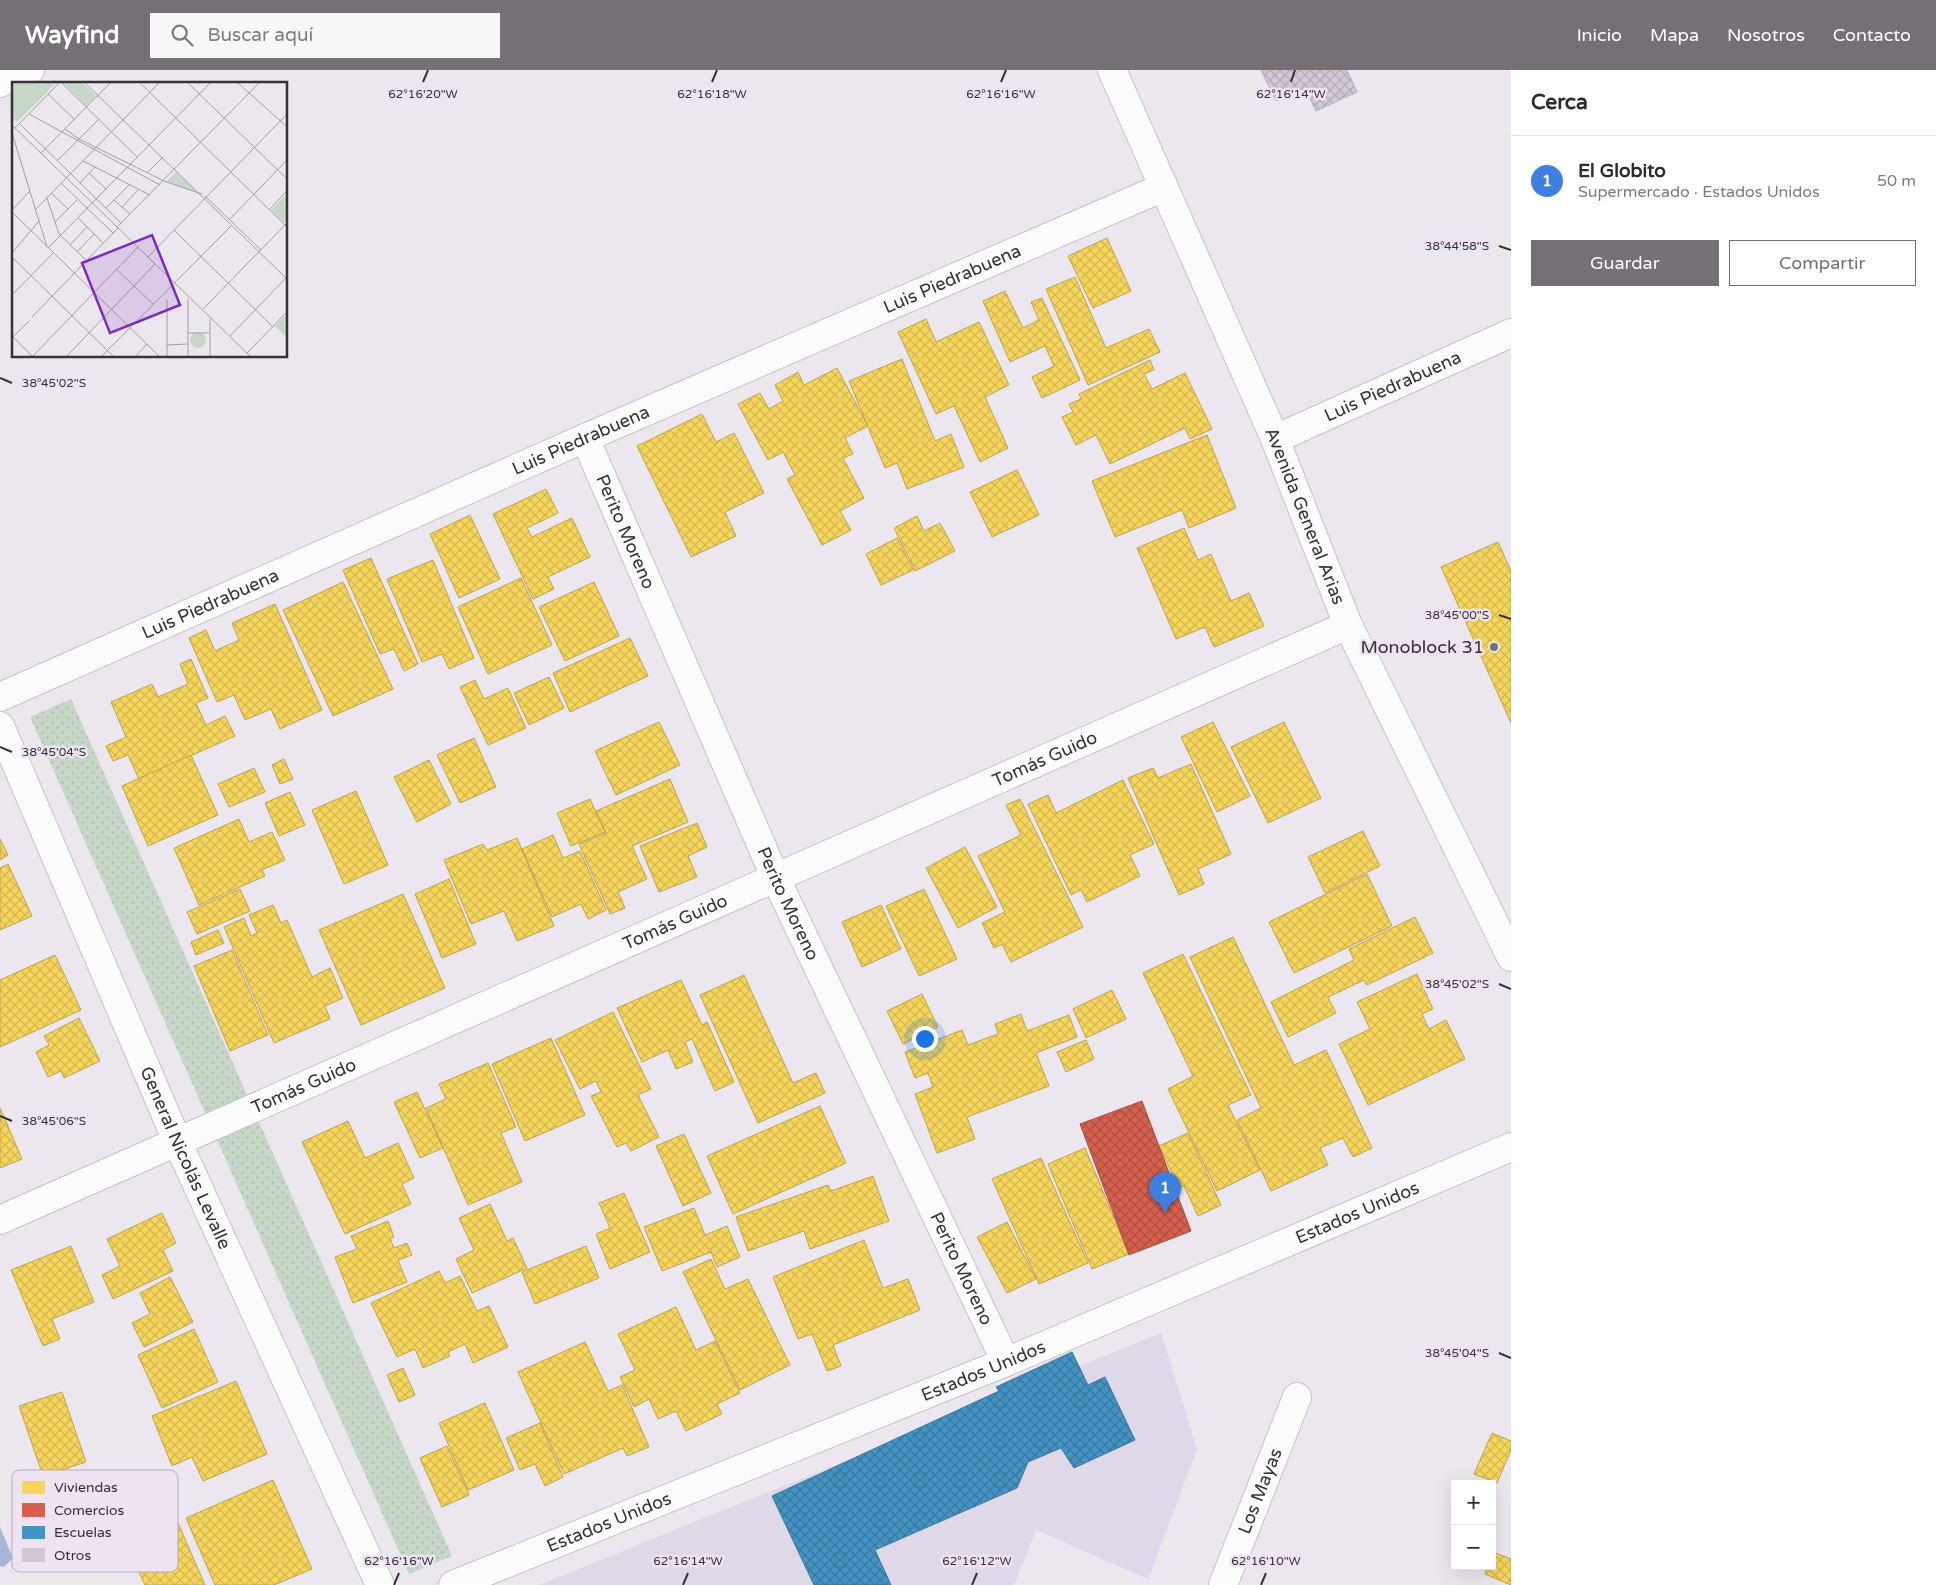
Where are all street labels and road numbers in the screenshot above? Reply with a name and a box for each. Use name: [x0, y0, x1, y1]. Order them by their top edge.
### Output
street label: Luis Piedrabuena: [880, 239, 1024, 318]
street label: Luis Piedrabuena: [1321, 346, 1465, 426]
street label: Luis Piedrabuena: [509, 400, 653, 480]
street label: Avenida General Arias: [1260, 424, 1350, 608]
street label: Perito Moreno: [591, 471, 660, 592]
street label: Luis Piedrabuena: [138, 564, 282, 644]
street label: Tomás Guido: [989, 726, 1101, 792]
street label: Perito Moreno: [752, 843, 824, 964]
street label: Tomás Guido: [619, 889, 731, 955]
street label: Tomás Guido: [248, 1053, 360, 1119]
street label: General Nicolás Levalle: [136, 1063, 236, 1253]
street label: Estados Unidos: [1292, 1176, 1422, 1249]
street label: Perito Moreno: [925, 1208, 998, 1329]
street label: Estados Unidos: [918, 1335, 1049, 1406]
street label: Los Mayas: [1233, 1445, 1287, 1537]
street label: Estados Unidos: [543, 1487, 674, 1557]

